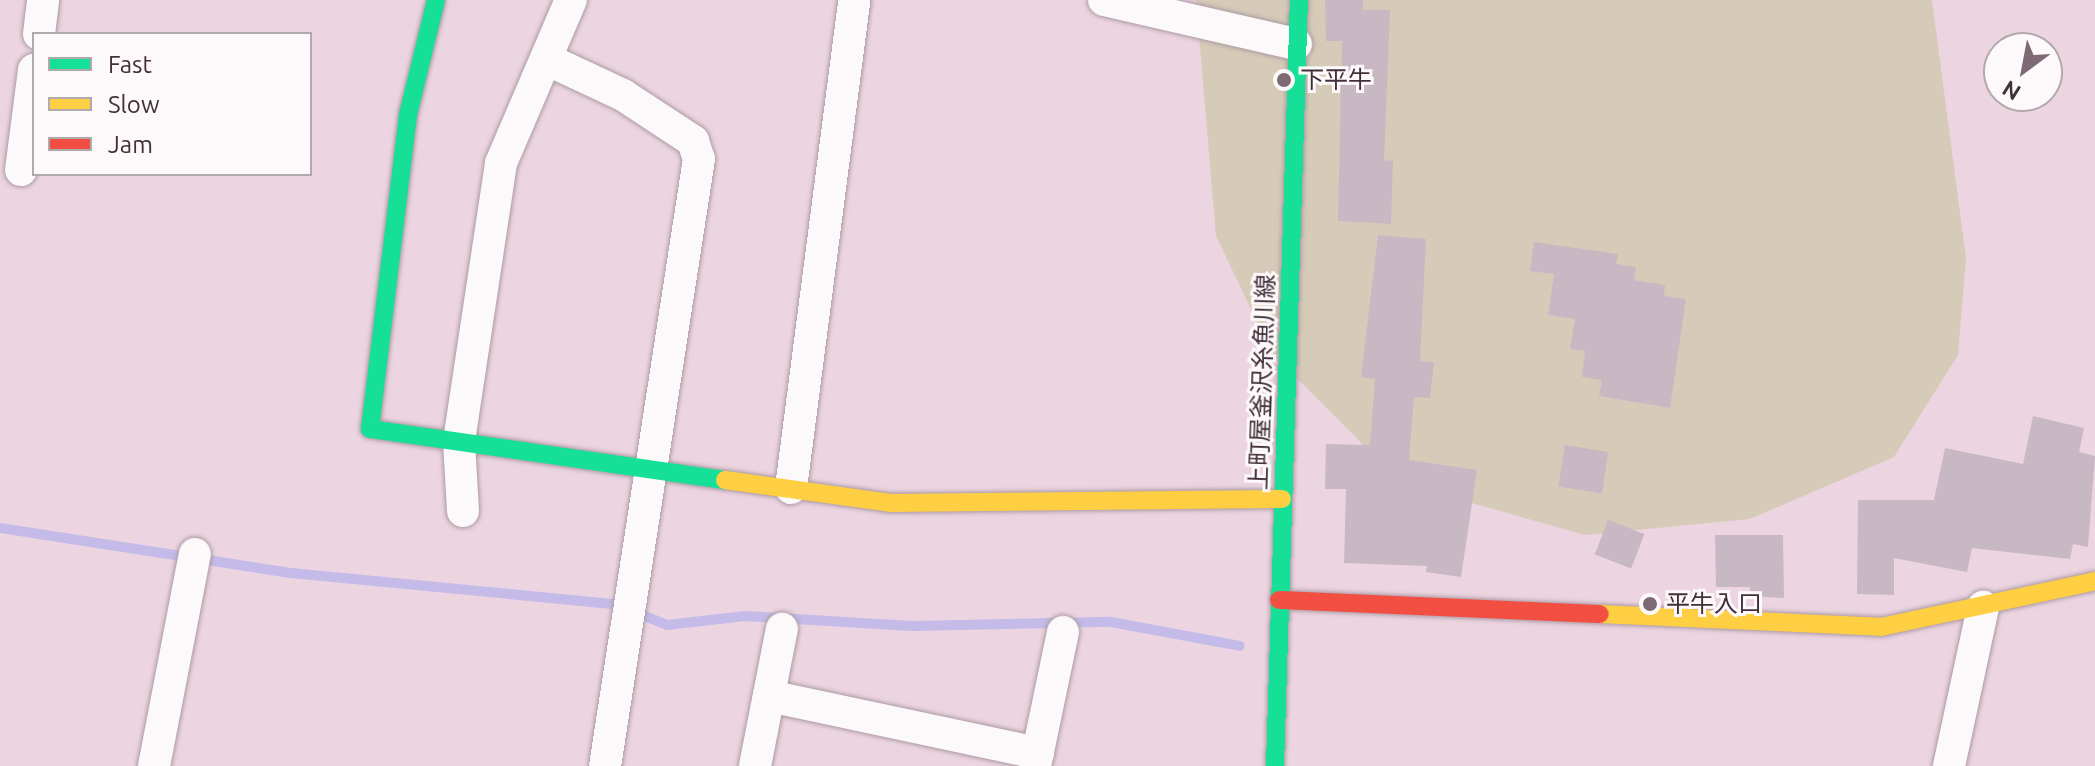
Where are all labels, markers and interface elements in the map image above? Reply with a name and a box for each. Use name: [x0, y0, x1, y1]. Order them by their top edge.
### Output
legend: [32, 32, 312, 176]
north arrow: [1983, 32, 2063, 112]
text: Fast: [108, 51, 152, 78]
place label: 下平牛: [1300, 66, 1372, 94]
marker: 下平牛: [1275, 71, 1293, 89]
text: N: [1997, 76, 2025, 106]
text: Slow: [108, 91, 160, 118]
text: Jam: [108, 131, 153, 158]
street label: 上町屋釜沢糸魚川線: [1244, 274, 1280, 490]
place label: 平牛入口: [1666, 590, 1762, 618]
marker: 平牛入口: [1641, 595, 1659, 613]

